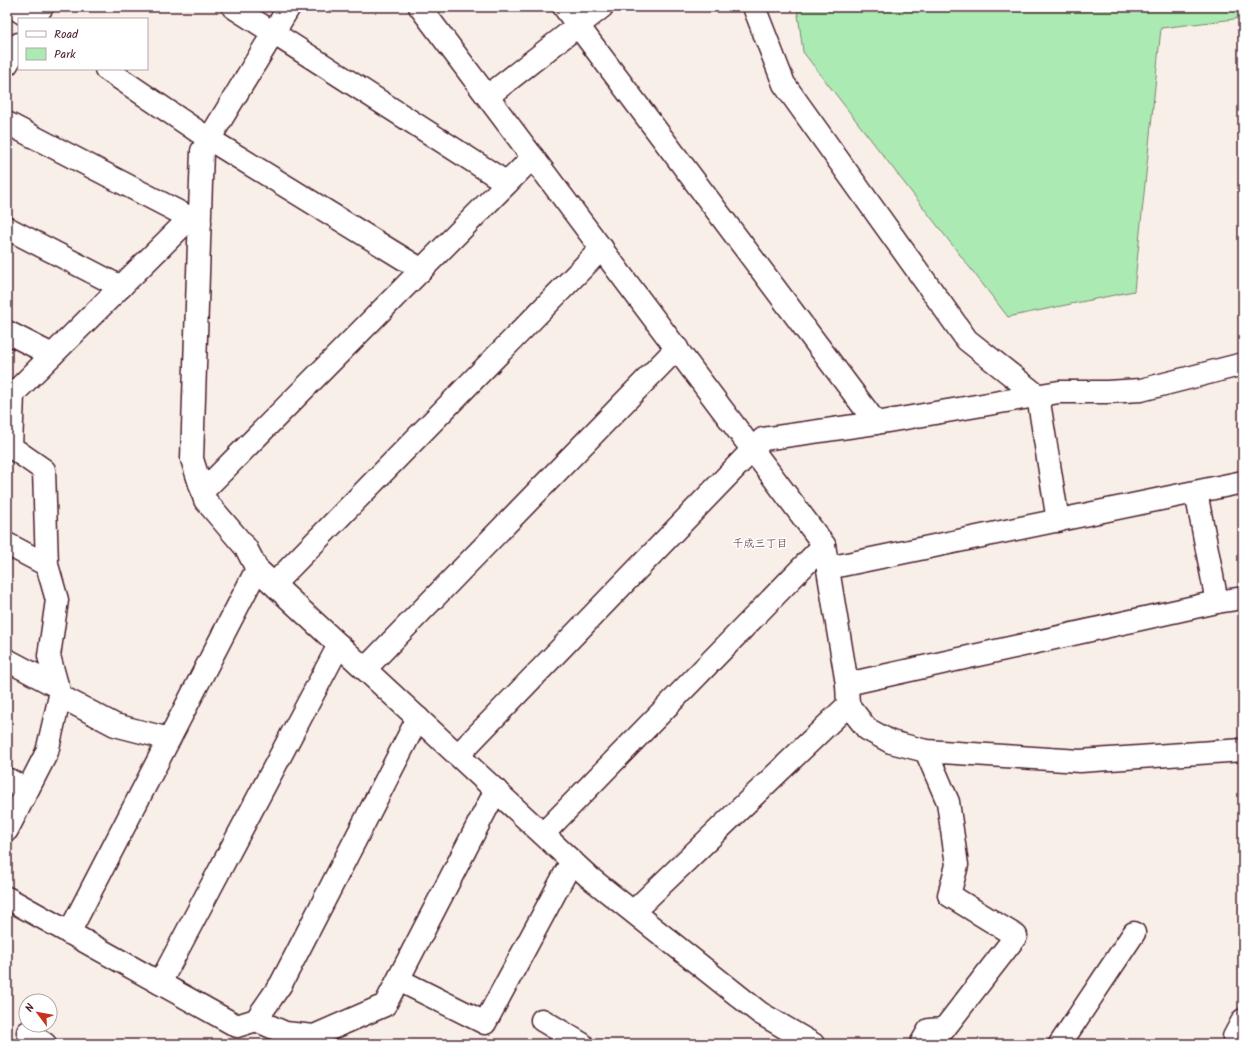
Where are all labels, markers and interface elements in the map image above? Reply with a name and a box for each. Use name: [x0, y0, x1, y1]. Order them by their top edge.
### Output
legend: [18, 18, 148, 70]
text: Road: [54, 25, 79, 44]
text: Park: [54, 45, 76, 64]
district label: 千成三丁目: [733, 535, 788, 553]
north arrow: [18, 993, 58, 1033]
text: N: [21, 1000, 40, 1016]

